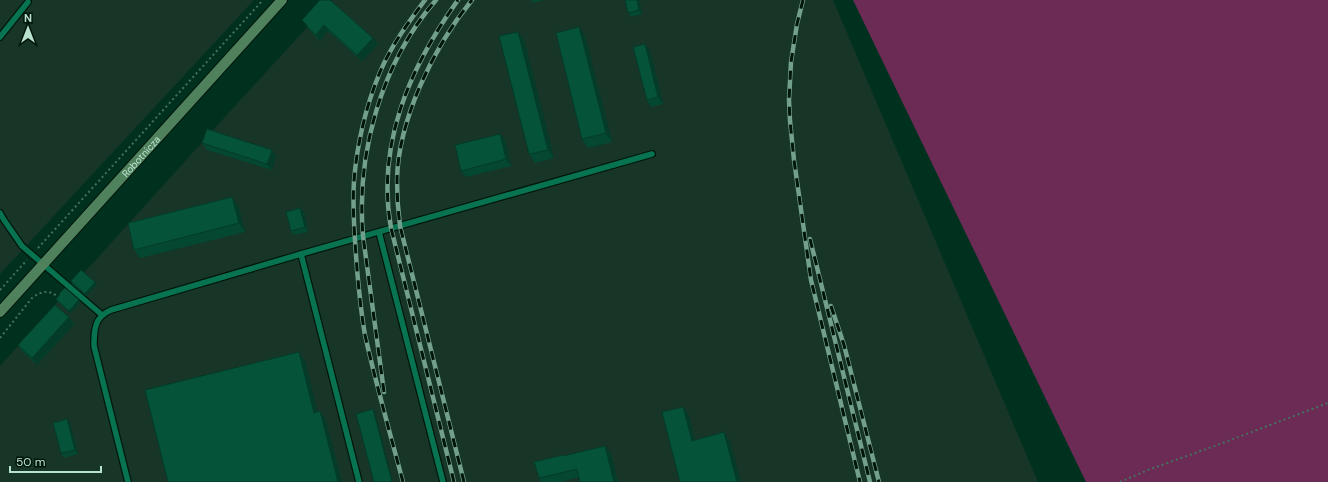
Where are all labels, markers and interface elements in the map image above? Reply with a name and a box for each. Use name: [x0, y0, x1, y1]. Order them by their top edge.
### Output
north arrow: [8, 8, 48, 48]
text: N: [24, 11, 32, 25]
street label: Robotnicza: [119, 133, 163, 180]
scale bar: [10, 448, 101, 474]
text: 50 m: [16, 454, 45, 470]

